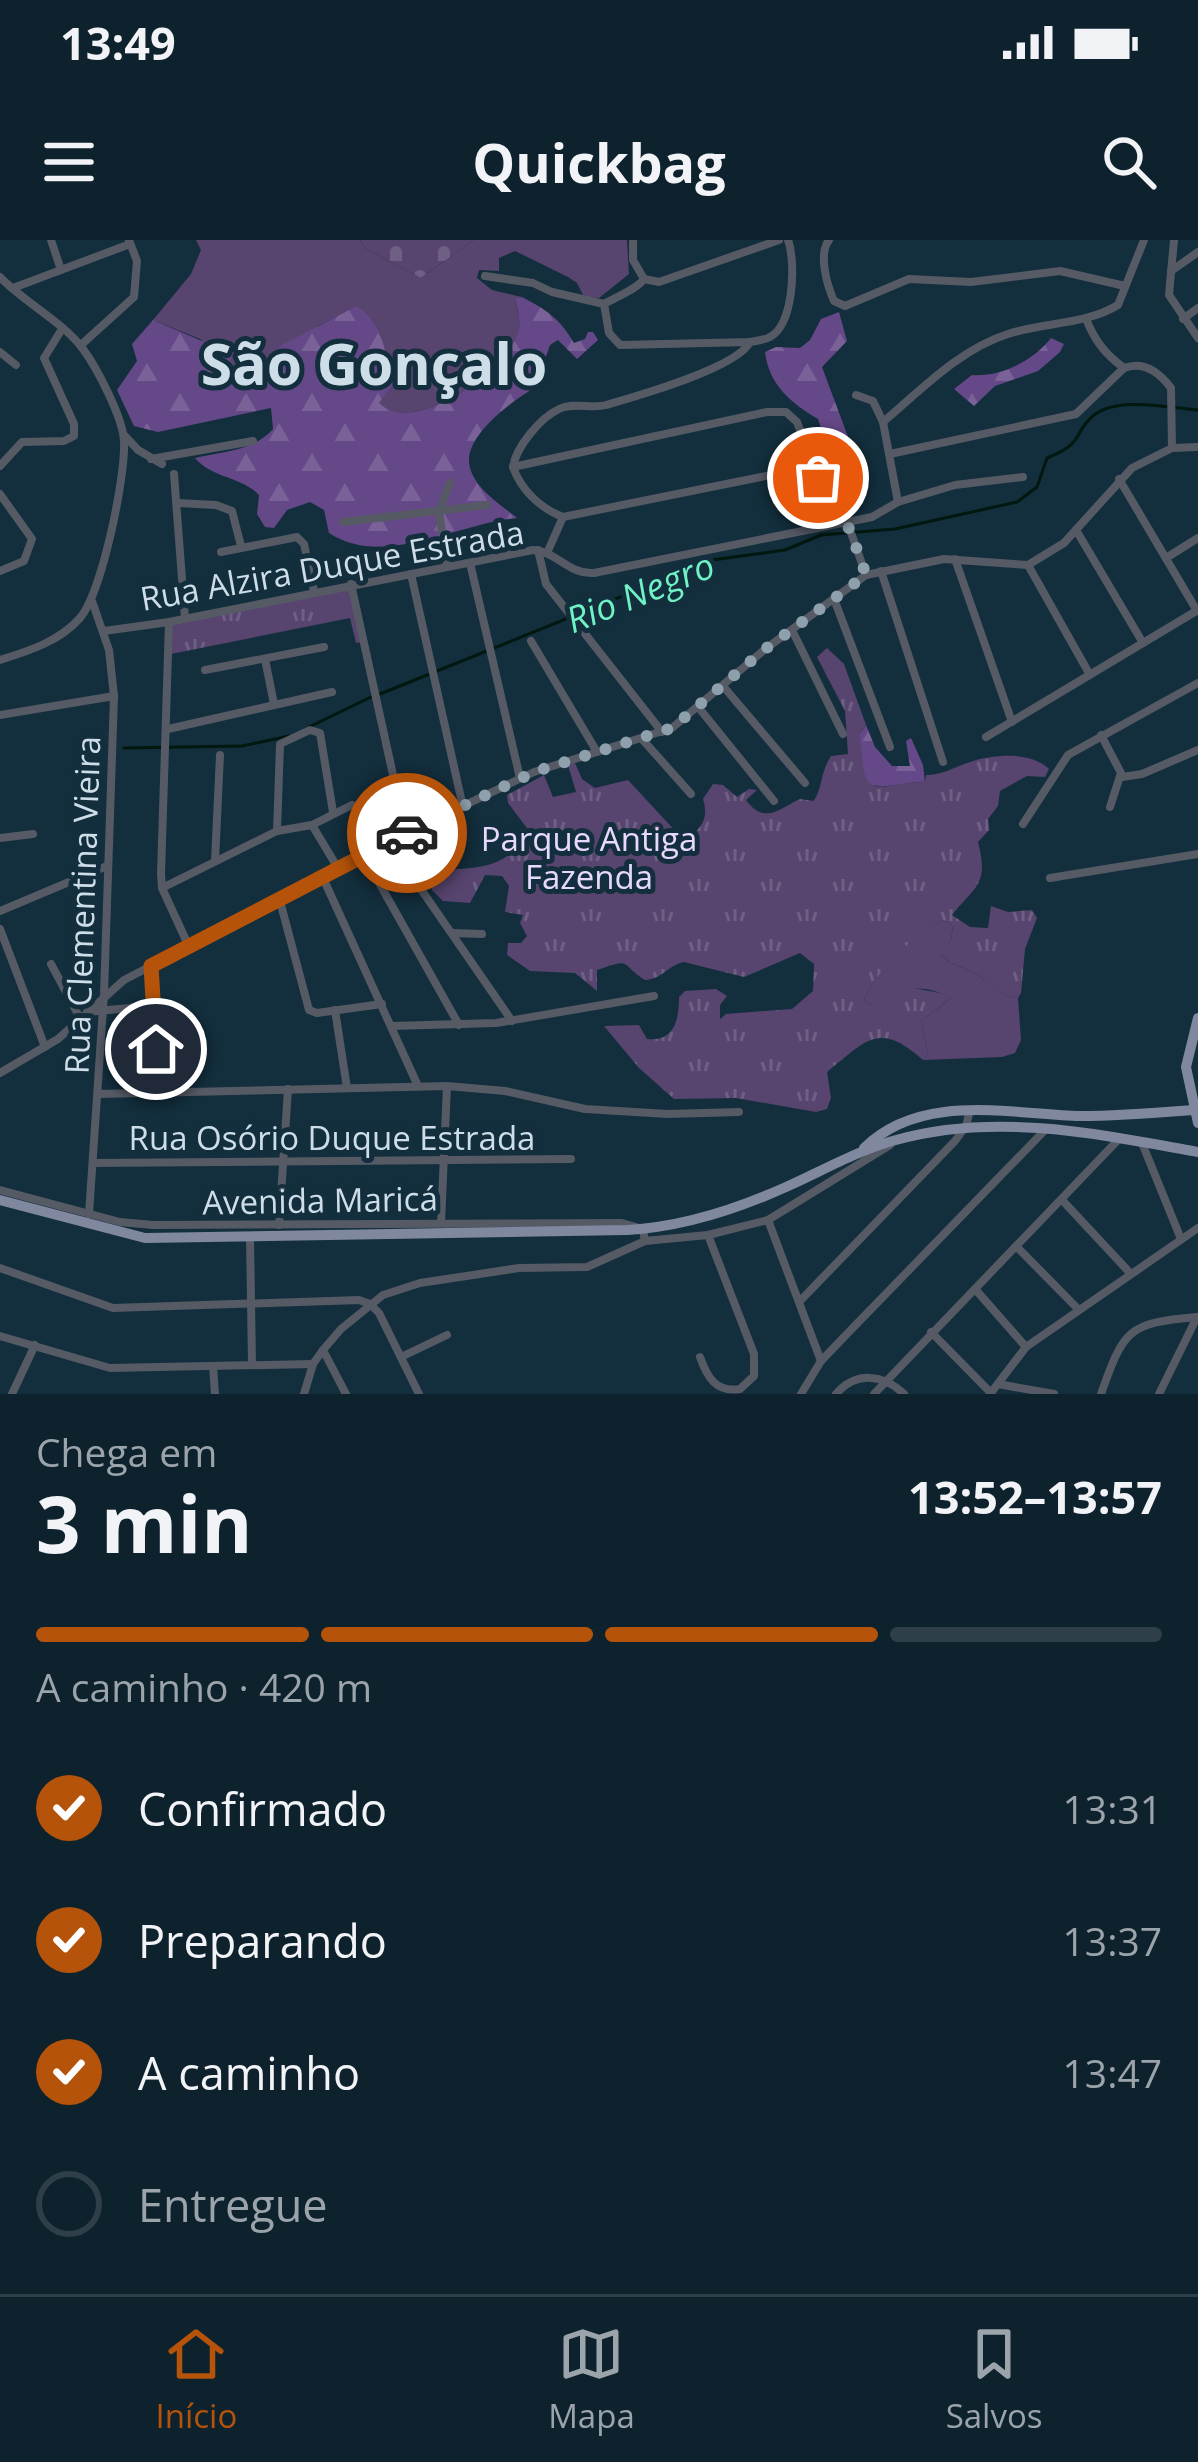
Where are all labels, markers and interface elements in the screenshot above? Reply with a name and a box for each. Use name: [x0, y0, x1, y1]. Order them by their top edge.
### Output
text: 13:49: [60, 12, 176, 73]
text: Quickbag: [472, 125, 726, 199]
icon: menu: [36, 129, 102, 195]
icon: search: [1096, 129, 1162, 195]
district label: São Gonçalo: [201, 324, 547, 402]
pin: [767, 427, 869, 529]
icon: bag: [785, 445, 851, 511]
street label: Rua Alzira Duque Estrada: [137, 509, 527, 621]
water label: Rio Negro: [559, 540, 721, 644]
street label: Rua Clementina Vieira: [54, 735, 110, 1075]
courier: [347, 773, 467, 893]
icon: car: [374, 800, 440, 866]
park label: Parque Antiga Fazenda: [481, 816, 697, 899]
pin: [105, 998, 207, 1100]
icon: home: [123, 1016, 189, 1082]
street label: Rua Osório Duque Estrada: [129, 1115, 535, 1160]
street label: Avenida Maricá: [202, 1175, 438, 1225]
text: Chega em: [36, 1425, 217, 1478]
text: 13:52–13:57: [908, 1466, 1162, 1527]
text: 3 min: [36, 1470, 253, 1576]
text: A caminho · 420 m: [36, 1660, 372, 1713]
icon: check: [36, 1775, 102, 1841]
text: Confirmado: [138, 1778, 387, 1839]
text: 13:31: [1063, 1782, 1162, 1835]
icon: check: [36, 1907, 102, 1973]
text: Preparando: [138, 1910, 387, 1971]
text: 13:37: [1063, 1914, 1162, 1967]
icon: check: [36, 2039, 102, 2105]
text: A caminho: [138, 2042, 360, 2103]
text: 13:47: [1063, 2046, 1162, 2099]
text: Entregue: [138, 2174, 328, 2235]
tab: Início: [155, 2321, 237, 2438]
tab: Mapa: [548, 2321, 635, 2438]
tab: Salvos: [946, 2321, 1043, 2438]

